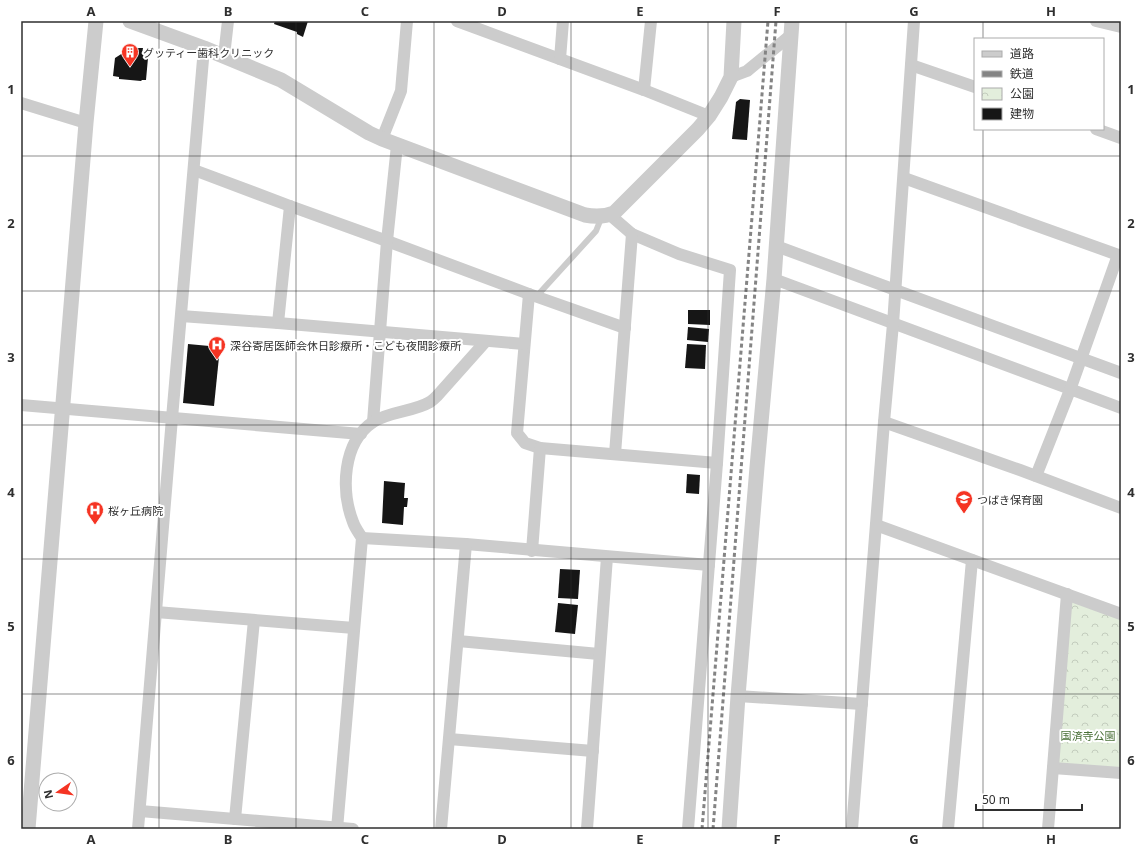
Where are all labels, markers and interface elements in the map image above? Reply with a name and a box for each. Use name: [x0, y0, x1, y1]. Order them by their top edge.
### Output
text: A: [87, 2, 96, 20]
text: B: [224, 2, 232, 20]
text: C: [361, 2, 369, 20]
text: D: [497, 2, 507, 20]
text: E: [636, 2, 644, 20]
text: F: [773, 2, 781, 20]
text: G: [909, 2, 919, 20]
text: H: [1046, 2, 1056, 20]
legend: [974, 38, 1104, 130]
building icon: グッティー歯科クリニック: [120, 42, 140, 67]
place label: グッティー歯科クリニック: [143, 45, 274, 60]
text: 道路: [1010, 45, 1034, 62]
text: 鉄道: [1010, 65, 1034, 82]
text: 1: [7, 80, 15, 98]
text: 1: [1127, 80, 1135, 98]
text: 公園: [1010, 85, 1034, 102]
text: 建物: [1010, 105, 1034, 122]
text: 2: [7, 214, 15, 232]
text: 2: [1127, 214, 1135, 232]
hospital icon: 深谷寄居医師会休日診療所・こども夜間診療所: [207, 335, 227, 360]
place label: 深谷寄居医師会休日診療所・こども夜間診療所: [230, 338, 462, 353]
text: 3: [7, 348, 15, 366]
text: 3: [1127, 348, 1135, 366]
text: 4: [7, 483, 15, 501]
text: 4: [1127, 483, 1135, 501]
school or university icon: つばき保育園: [954, 489, 974, 514]
place label: つばき保育園: [977, 492, 1043, 507]
hospital icon: 桜ヶ丘病院: [85, 500, 105, 525]
place label: 桜ヶ丘病院: [108, 503, 163, 518]
text: 5: [7, 617, 15, 635]
text: 5: [1127, 617, 1135, 635]
park label: 国済寺公園: [1061, 728, 1116, 743]
text: 6: [7, 751, 15, 769]
text: 6: [1127, 751, 1135, 769]
north arrow: [38, 772, 78, 812]
scale bar: [976, 786, 1082, 812]
text: N: [39, 788, 56, 800]
text: 50 m: [982, 791, 1010, 808]
text: A: [87, 830, 96, 848]
text: B: [224, 830, 232, 848]
text: C: [361, 830, 369, 848]
text: D: [497, 830, 507, 848]
text: E: [636, 830, 644, 848]
text: F: [773, 830, 781, 848]
text: G: [909, 830, 919, 848]
text: H: [1046, 830, 1056, 848]

